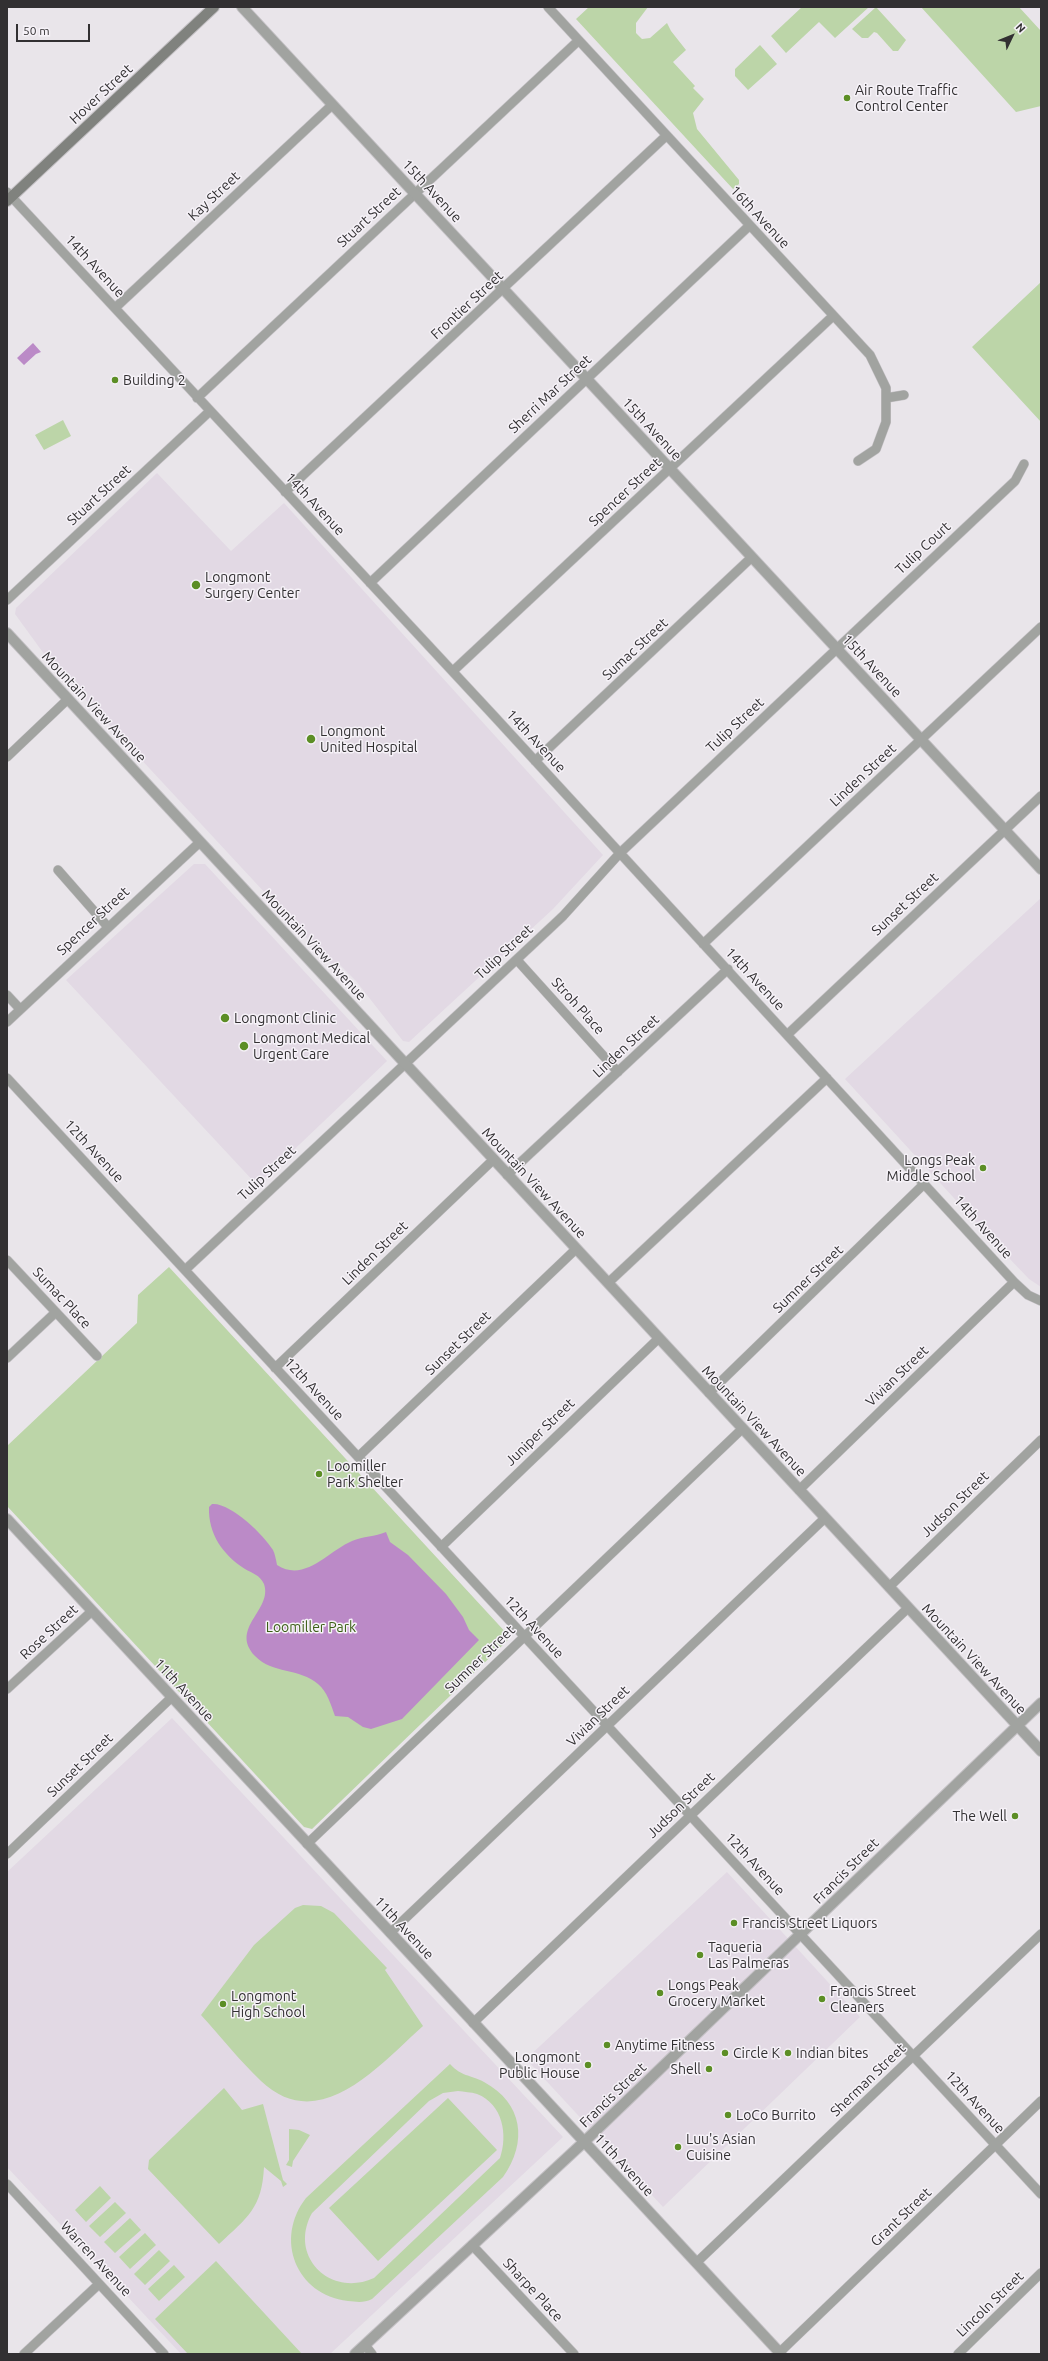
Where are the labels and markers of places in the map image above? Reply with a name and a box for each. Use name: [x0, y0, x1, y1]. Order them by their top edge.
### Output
place label: Air Route Traffic Control Center: [855, 82, 958, 114]
marker: Air Route Traffic Control Center: [842, 93, 852, 103]
place label: Building 2: [123, 372, 186, 388]
marker: Building 2: [110, 375, 120, 385]
place label: Longmont Surgery Center: [205, 569, 300, 602]
marker: Longmont Surgery Center: [190, 579, 202, 591]
place label: Longmont United Hospital: [320, 723, 418, 756]
marker: Longmont United Hospital: [305, 733, 317, 745]
place label: Longmont Clinic: [234, 1010, 336, 1026]
marker: Longmont Clinic: [219, 1012, 231, 1024]
place label: Longmont Medical Urgent Care: [253, 1030, 370, 1062]
marker: Longmont Medical Urgent Care: [238, 1040, 250, 1052]
place label: Longs Peak Middle School: [887, 1152, 975, 1184]
marker: Longs Peak Middle School: [978, 1163, 988, 1173]
place label: Loomiller Park Shelter: [327, 1458, 403, 1490]
marker: Loomiller Park Shelter: [314, 1469, 324, 1479]
place label: The Well: [952, 1808, 1007, 1824]
marker: The Well: [1010, 1811, 1020, 1821]
place label: Francis Street Liquors: [742, 1915, 877, 1931]
marker: Francis Street Liquors: [729, 1918, 739, 1928]
place label: Taqueria Las Palmeras: [708, 1939, 789, 1972]
marker: Taqueria Las Palmeras: [695, 1950, 705, 1960]
place label: Longs Peak Grocery Market: [668, 1977, 765, 2010]
place label: Francis Street Cleaners: [830, 1983, 916, 2016]
place label: Longmont High School: [231, 1988, 305, 2020]
marker: Longs Peak Grocery Market: [655, 1988, 665, 1998]
marker: Francis Street Cleaners: [817, 1994, 827, 2004]
marker: Longmont High School: [218, 1999, 228, 2009]
place label: Anytime Fitness: [615, 2037, 715, 2053]
marker: Anytime Fitness: [602, 2040, 612, 2050]
place label: Circle K: [733, 2045, 780, 2061]
place label: Indian bites: [796, 2045, 868, 2061]
marker: Circle K: [720, 2048, 730, 2058]
marker: Indian bites: [783, 2048, 793, 2058]
place label: Longmont Public House: [499, 2049, 580, 2082]
marker: Longmont Public House: [583, 2060, 593, 2070]
place label: Shell: [671, 2061, 701, 2077]
marker: Shell: [704, 2064, 714, 2074]
place label: LoCo Burrito: [736, 2107, 816, 2123]
marker: LoCo Burrito: [723, 2110, 733, 2120]
place label: Luu's Asian Cuisine: [686, 2131, 756, 2164]
marker: Luu's Asian Cuisine: [673, 2142, 683, 2152]

